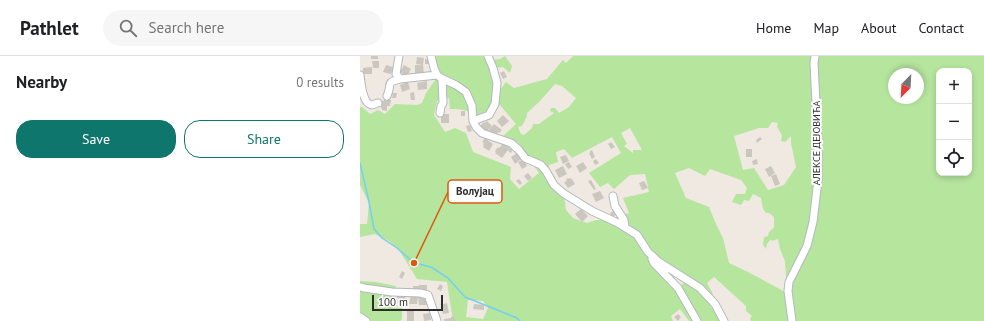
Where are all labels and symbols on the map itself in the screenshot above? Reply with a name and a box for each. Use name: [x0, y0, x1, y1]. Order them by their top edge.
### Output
north arrow: [888, 68, 924, 104]
street label: АЛЕКСЕ ДЕЈОВИЋА: [810, 101, 823, 185]
callout: Волујац: [448, 180, 502, 203]
text: Волујац: [456, 184, 494, 198]
scale bar: [372, 293, 443, 312]

